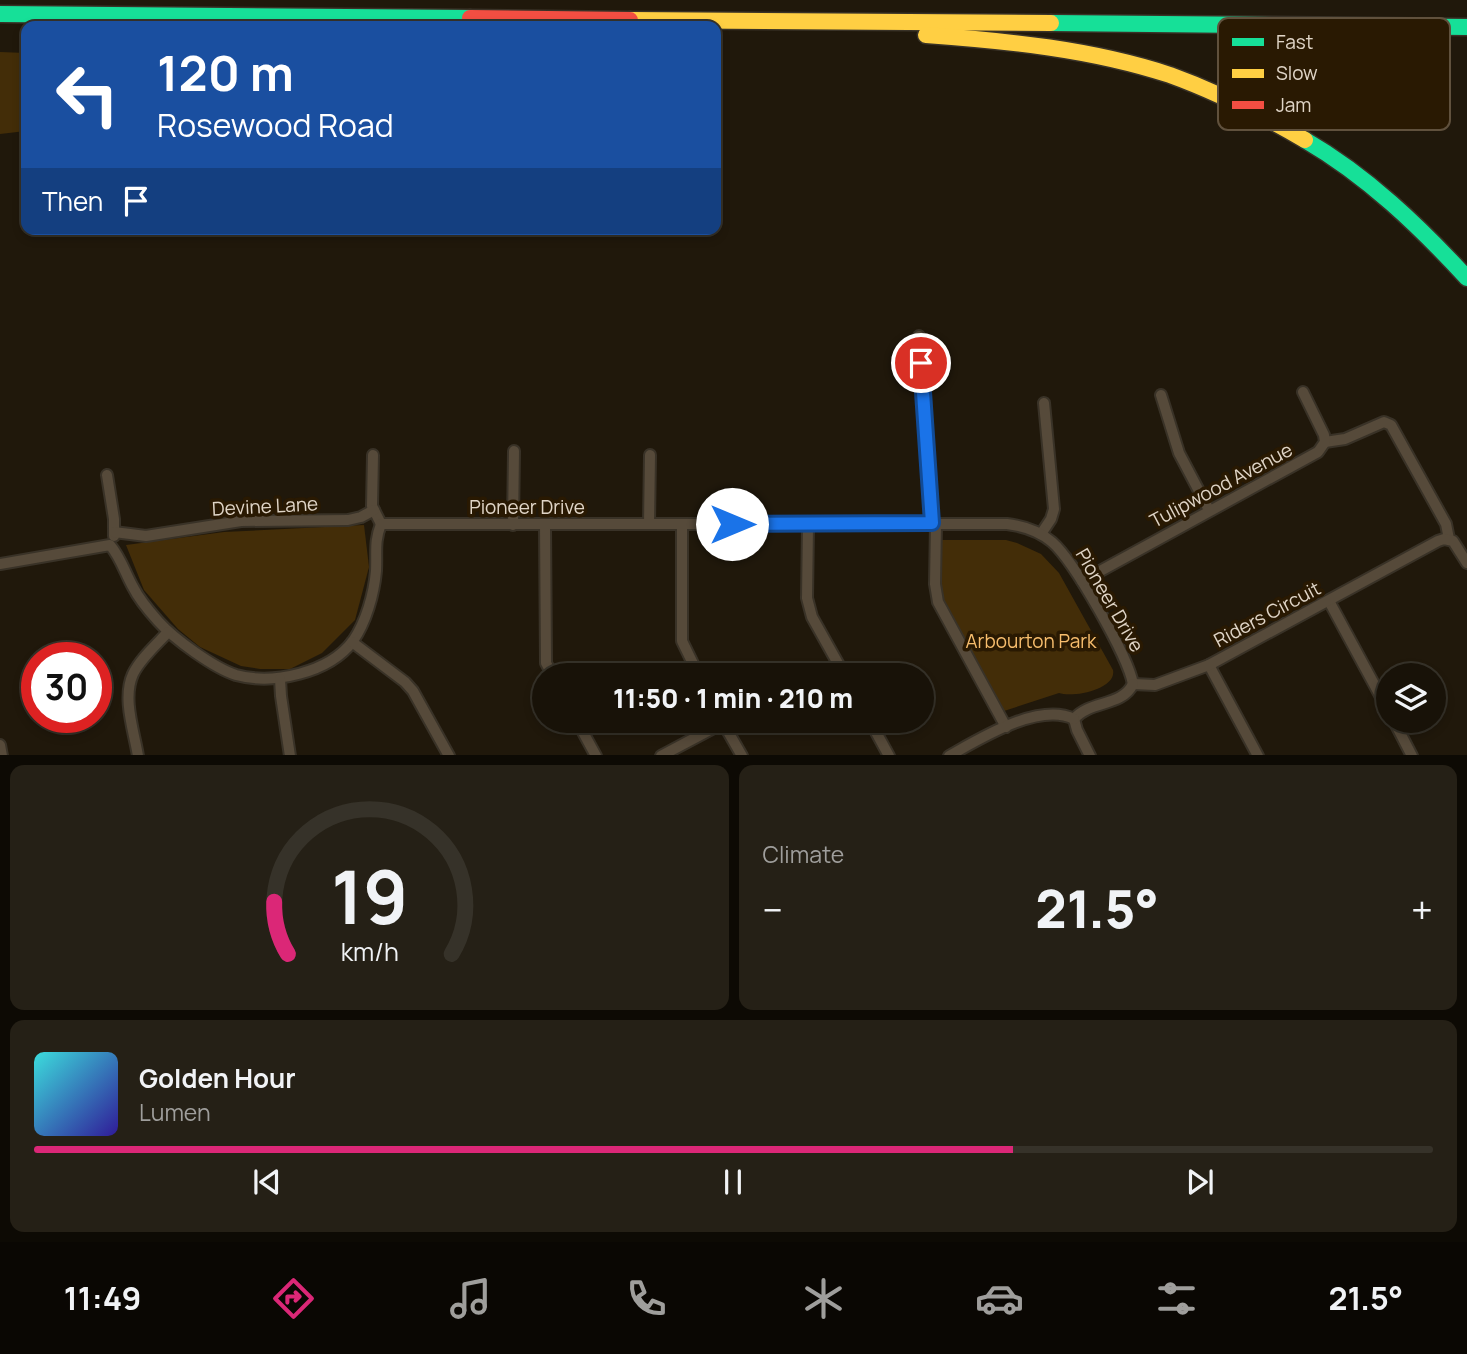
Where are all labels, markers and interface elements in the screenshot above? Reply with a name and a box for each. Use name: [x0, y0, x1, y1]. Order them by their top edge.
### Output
legend: [1218, 18, 1450, 130]
text: Fast: [1276, 29, 1313, 55]
text: 120 m: [157, 39, 294, 106]
icon: left: [42, 49, 133, 140]
text: Slow: [1276, 60, 1318, 86]
text: Jam: [1276, 92, 1311, 118]
text: Rosewood Road: [157, 103, 394, 147]
icon: arrive: [117, 182, 155, 220]
text: Then: [42, 183, 103, 219]
pin: [891, 333, 951, 393]
icon: arrive: [902, 344, 940, 382]
street label: Tulipwood Avenue: [1145, 436, 1297, 534]
position arrow: [695, 487, 769, 561]
street label: Devine Lane: [211, 490, 319, 522]
street label: Pioneer Drive: [469, 494, 585, 520]
street label: Pioneer Drive: [1070, 543, 1150, 657]
street label: Riders Circuit: [1209, 575, 1325, 653]
park label: Arbourton Park: [966, 628, 1097, 654]
speed limit sign: 30: [21, 642, 112, 733]
map controls: [1376, 663, 1446, 733]
button: layers: [1376, 663, 1446, 733]
text: 11:50 · 1 min · 210 m: [613, 680, 853, 716]
text: Climate: [763, 838, 844, 870]
text: 19: [331, 846, 408, 946]
text: 21.5°: [1035, 873, 1159, 944]
text: −: [763, 883, 783, 935]
text: +: [1411, 883, 1433, 935]
text: km/h: [340, 933, 398, 968]
text: Golden Hour: [139, 1060, 296, 1096]
text: Lumen: [139, 1096, 211, 1128]
icon: previous: [248, 1163, 286, 1201]
icon: pause: [714, 1163, 752, 1201]
icon: next: [1181, 1163, 1219, 1201]
icon: directions: [269, 1274, 318, 1323]
icon: music: [446, 1274, 495, 1323]
icon: phone: [622, 1274, 671, 1323]
icon: climate: [799, 1274, 848, 1323]
icon: car: [975, 1274, 1024, 1323]
icon: filters: [1152, 1274, 1201, 1323]
text: 11:49: [64, 1276, 141, 1320]
text: 21.5°: [1329, 1276, 1403, 1320]

